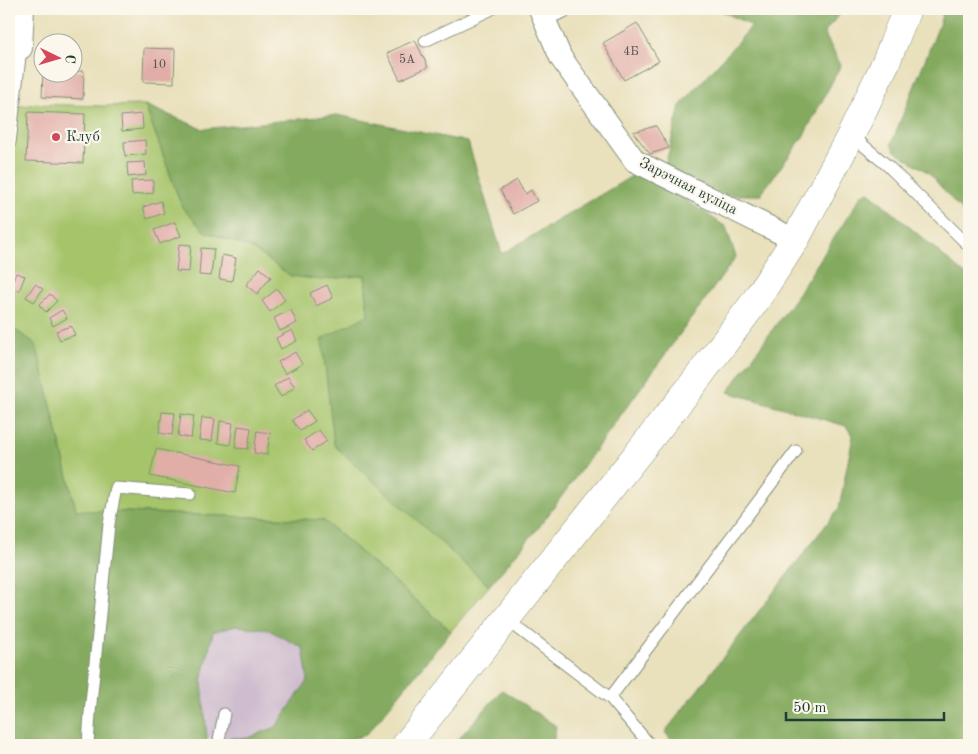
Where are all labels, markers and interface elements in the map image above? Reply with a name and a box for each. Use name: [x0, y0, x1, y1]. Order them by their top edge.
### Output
north arrow: [32, 32, 82, 82]
house number: 4Б: [623, 46, 639, 58]
house number: 5А: [399, 53, 415, 66]
text: С: [63, 54, 77, 64]
house number: 10: [152, 59, 166, 71]
place label: Клуб: [66, 130, 100, 145]
marker: Клуб: [50, 131, 62, 143]
street label: Зарэчная вуліца: [637, 156, 740, 218]
scale bar: [786, 689, 943, 721]
text: 50 m: [793, 701, 827, 716]

